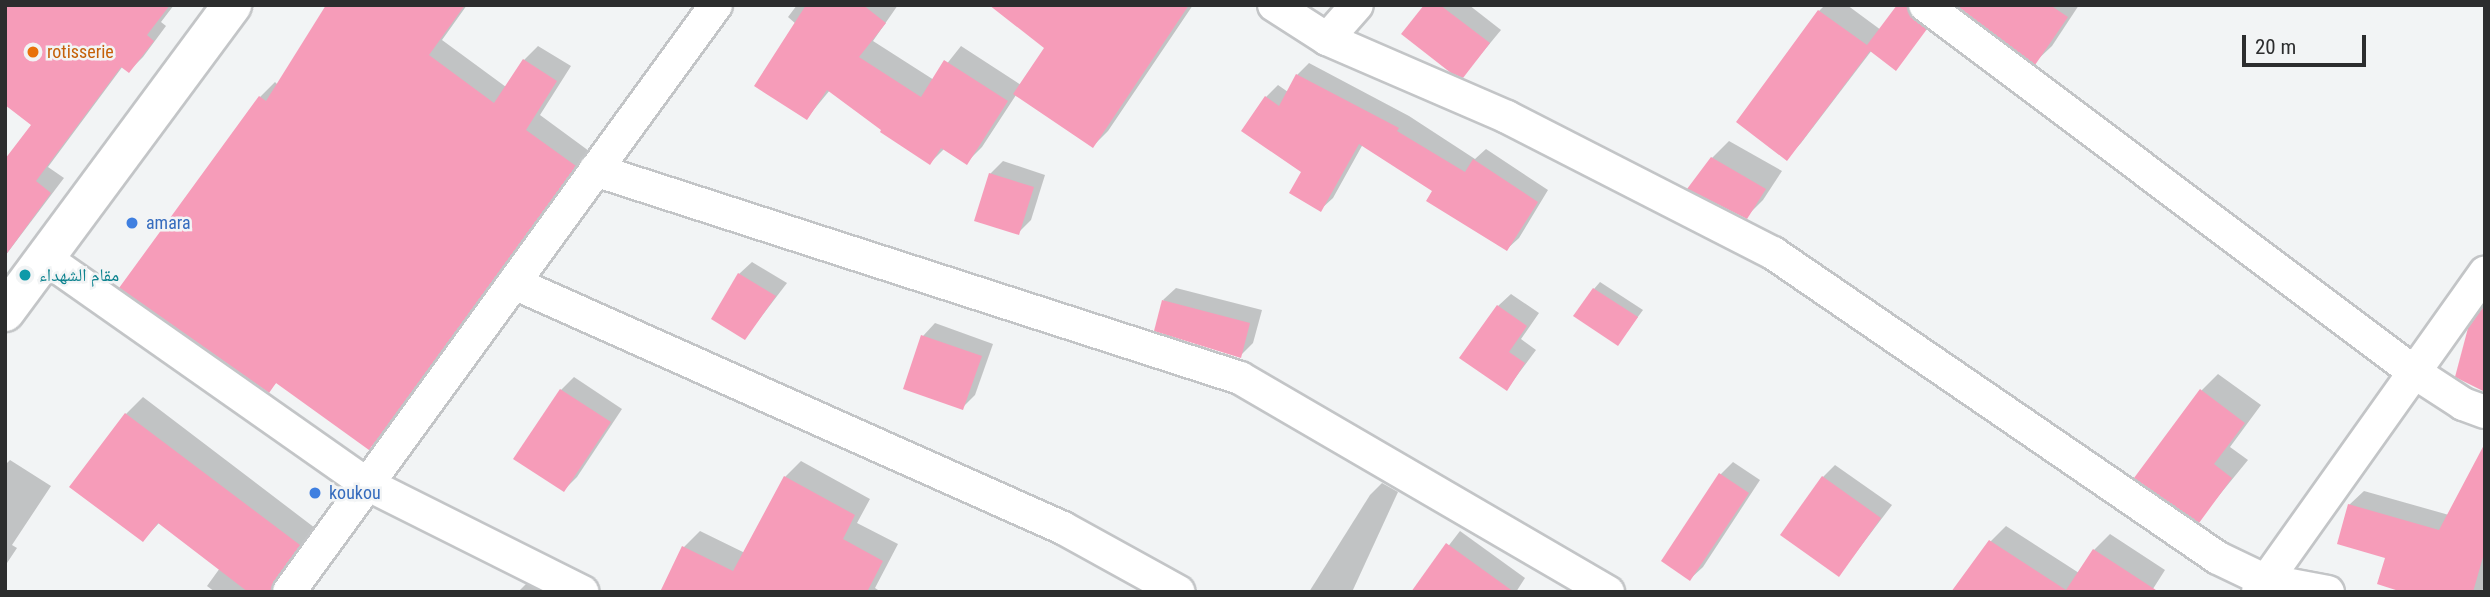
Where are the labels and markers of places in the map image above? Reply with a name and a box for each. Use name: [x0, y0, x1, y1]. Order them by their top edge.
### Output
place label: rotisserie: [47, 41, 114, 63]
marker: rotisserie: [25, 44, 41, 60]
place label: amara: [146, 212, 191, 234]
marker: amara: [124, 215, 140, 231]
place label: مقام الشهداء: [39, 264, 119, 286]
marker: مقام الشهداء: [17, 267, 33, 283]
place label: koukou: [329, 482, 381, 504]
marker: koukou: [307, 485, 323, 501]

